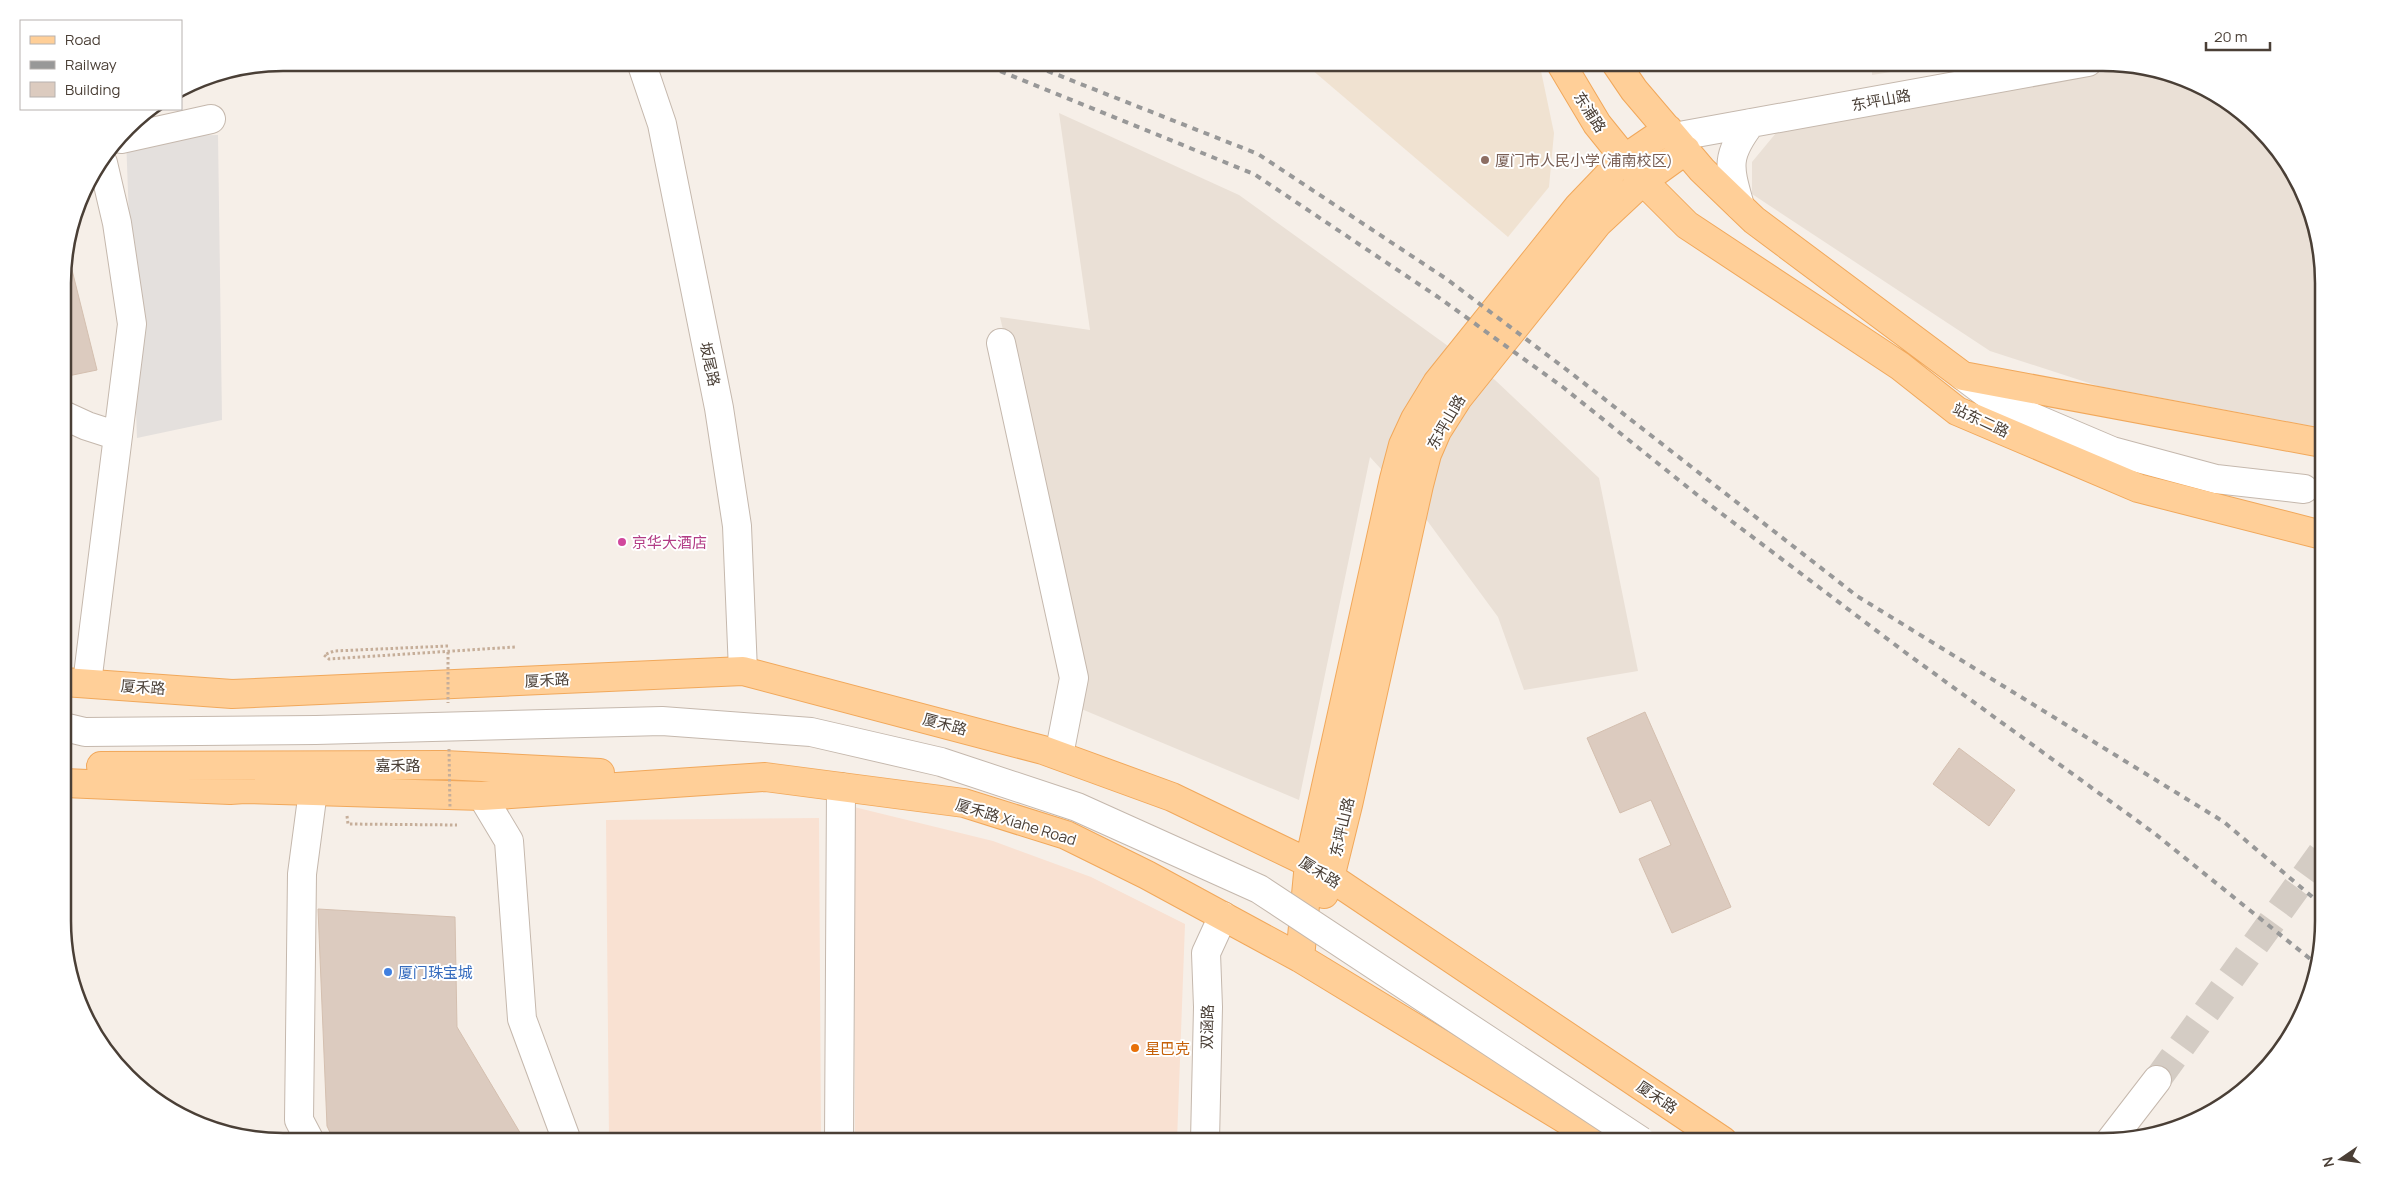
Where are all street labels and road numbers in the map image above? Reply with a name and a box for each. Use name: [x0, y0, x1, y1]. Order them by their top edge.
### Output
street label: 东坪山路: [1850, 84, 1912, 116]
street label: 东浦路: [1569, 87, 1611, 137]
street label: 坂尾路: [695, 340, 725, 388]
street label: 东坪山路: [1422, 391, 1470, 453]
street label: 站东二路: [1949, 398, 2013, 442]
street label: 厦禾路: [524, 668, 570, 692]
street label: 厦禾路: [120, 675, 166, 699]
street label: 厦禾路: [921, 708, 969, 740]
street label: 嘉禾路: [375, 755, 421, 776]
street label: 厦禾路 Xiahe Road: [953, 794, 1079, 850]
street label: 东坪山路: [1325, 795, 1359, 859]
street label: 厦禾路: [1295, 851, 1345, 893]
street label: 双涵路: [1196, 1004, 1218, 1050]
street label: 厦禾路: [1632, 1076, 1682, 1118]

